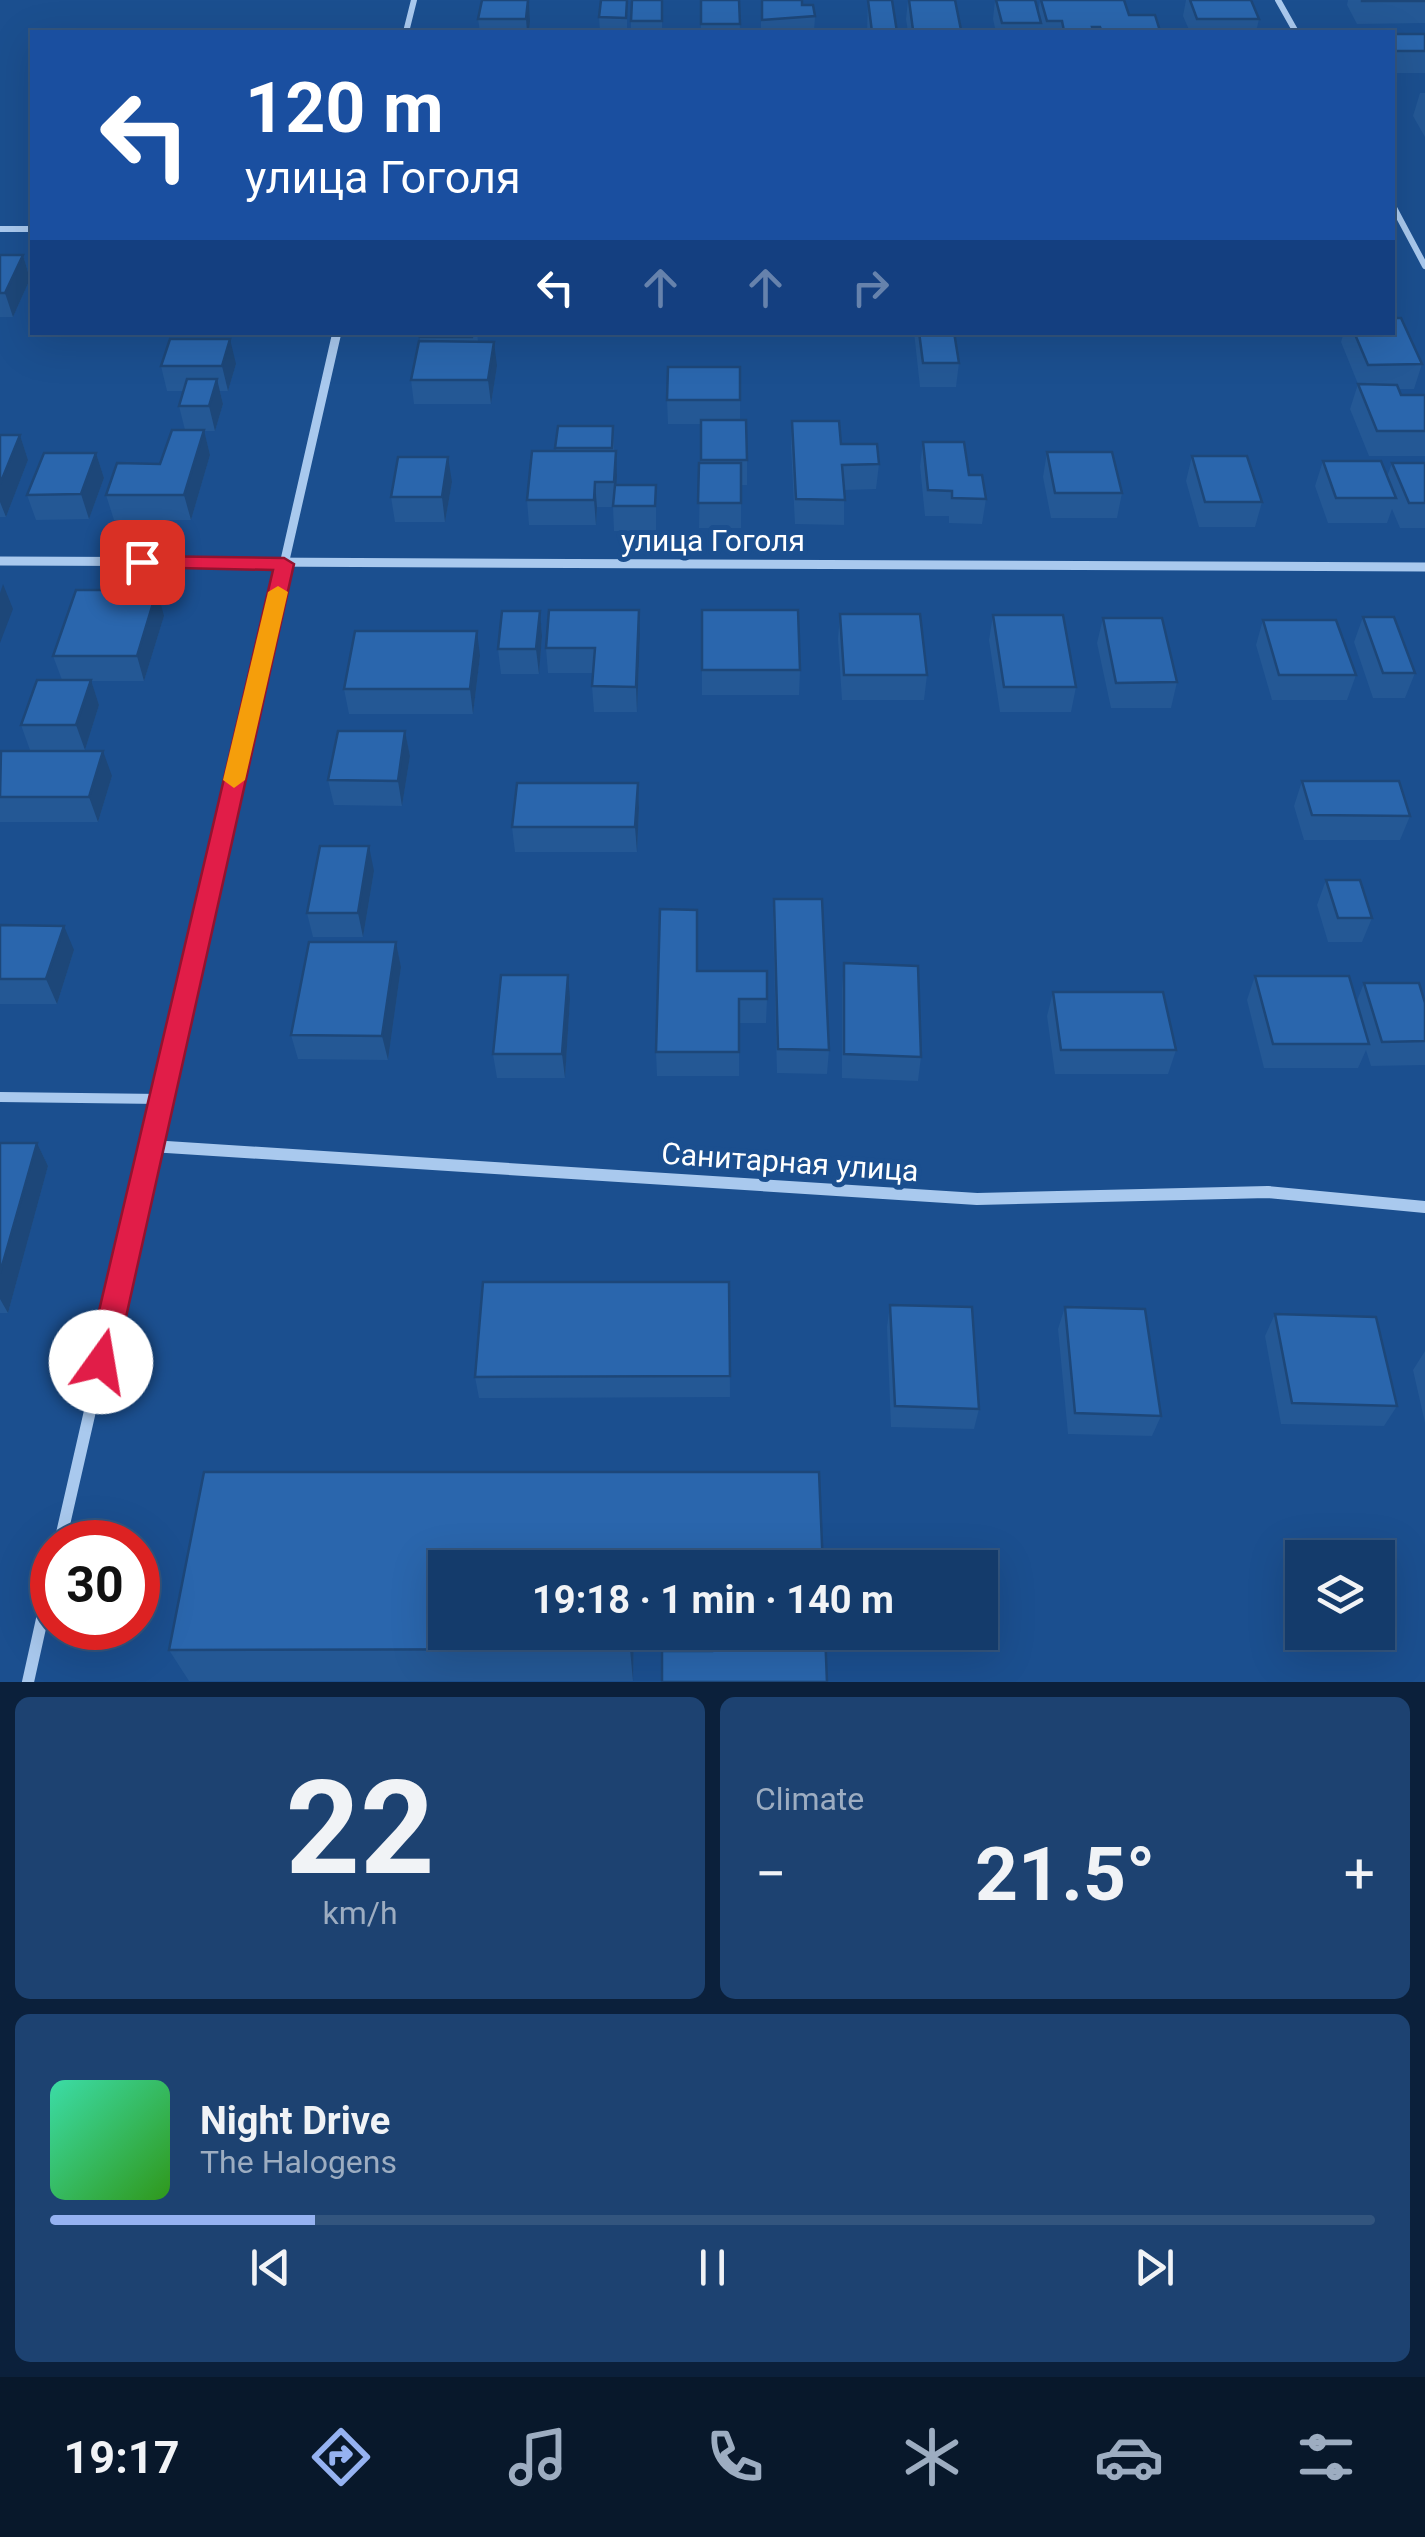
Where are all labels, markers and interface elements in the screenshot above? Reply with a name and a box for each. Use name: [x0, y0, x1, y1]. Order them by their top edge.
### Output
text: 120 m: [245, 67, 444, 149]
icon: left: [80, 70, 210, 200]
text: улица Гоголя: [245, 151, 521, 204]
icon: left: [528, 260, 583, 315]
icon: ahead: [633, 260, 688, 315]
icon: ahead: [738, 260, 793, 315]
icon: right: [843, 260, 898, 315]
pin: [100, 520, 185, 605]
street label: улица Гоголя: [621, 523, 805, 558]
icon: arrive: [115, 535, 170, 590]
street label: Санитарная улица: [660, 1136, 920, 1188]
position arrow: [49, 1310, 153, 1414]
speed limit sign: 30: [30, 1520, 160, 1650]
map controls: [1285, 1540, 1395, 1650]
button: layers: [1285, 1540, 1395, 1650]
text: 19:18 · 1 min · 140 m: [532, 1578, 894, 1622]
text: 22: [285, 1752, 435, 1905]
text: Climate: [755, 1780, 864, 1818]
text: 21.5°: [975, 1830, 1155, 1918]
text: −: [755, 1842, 786, 1906]
text: +: [1344, 1842, 1375, 1906]
text: km/h: [322, 1894, 398, 1932]
text: Night Drive: [200, 2099, 390, 2143]
text: The Halogens: [200, 2143, 397, 2181]
icon: previous: [243, 2240, 298, 2295]
icon: pause: [685, 2240, 740, 2295]
icon: next: [1127, 2240, 1182, 2295]
icon: directions: [306, 2422, 376, 2492]
icon: music: [503, 2422, 573, 2492]
icon: phone: [700, 2422, 770, 2492]
icon: climate: [897, 2422, 967, 2492]
icon: car: [1094, 2422, 1164, 2492]
icon: filters: [1291, 2422, 1361, 2492]
text: 19:17: [64, 2431, 179, 2484]

